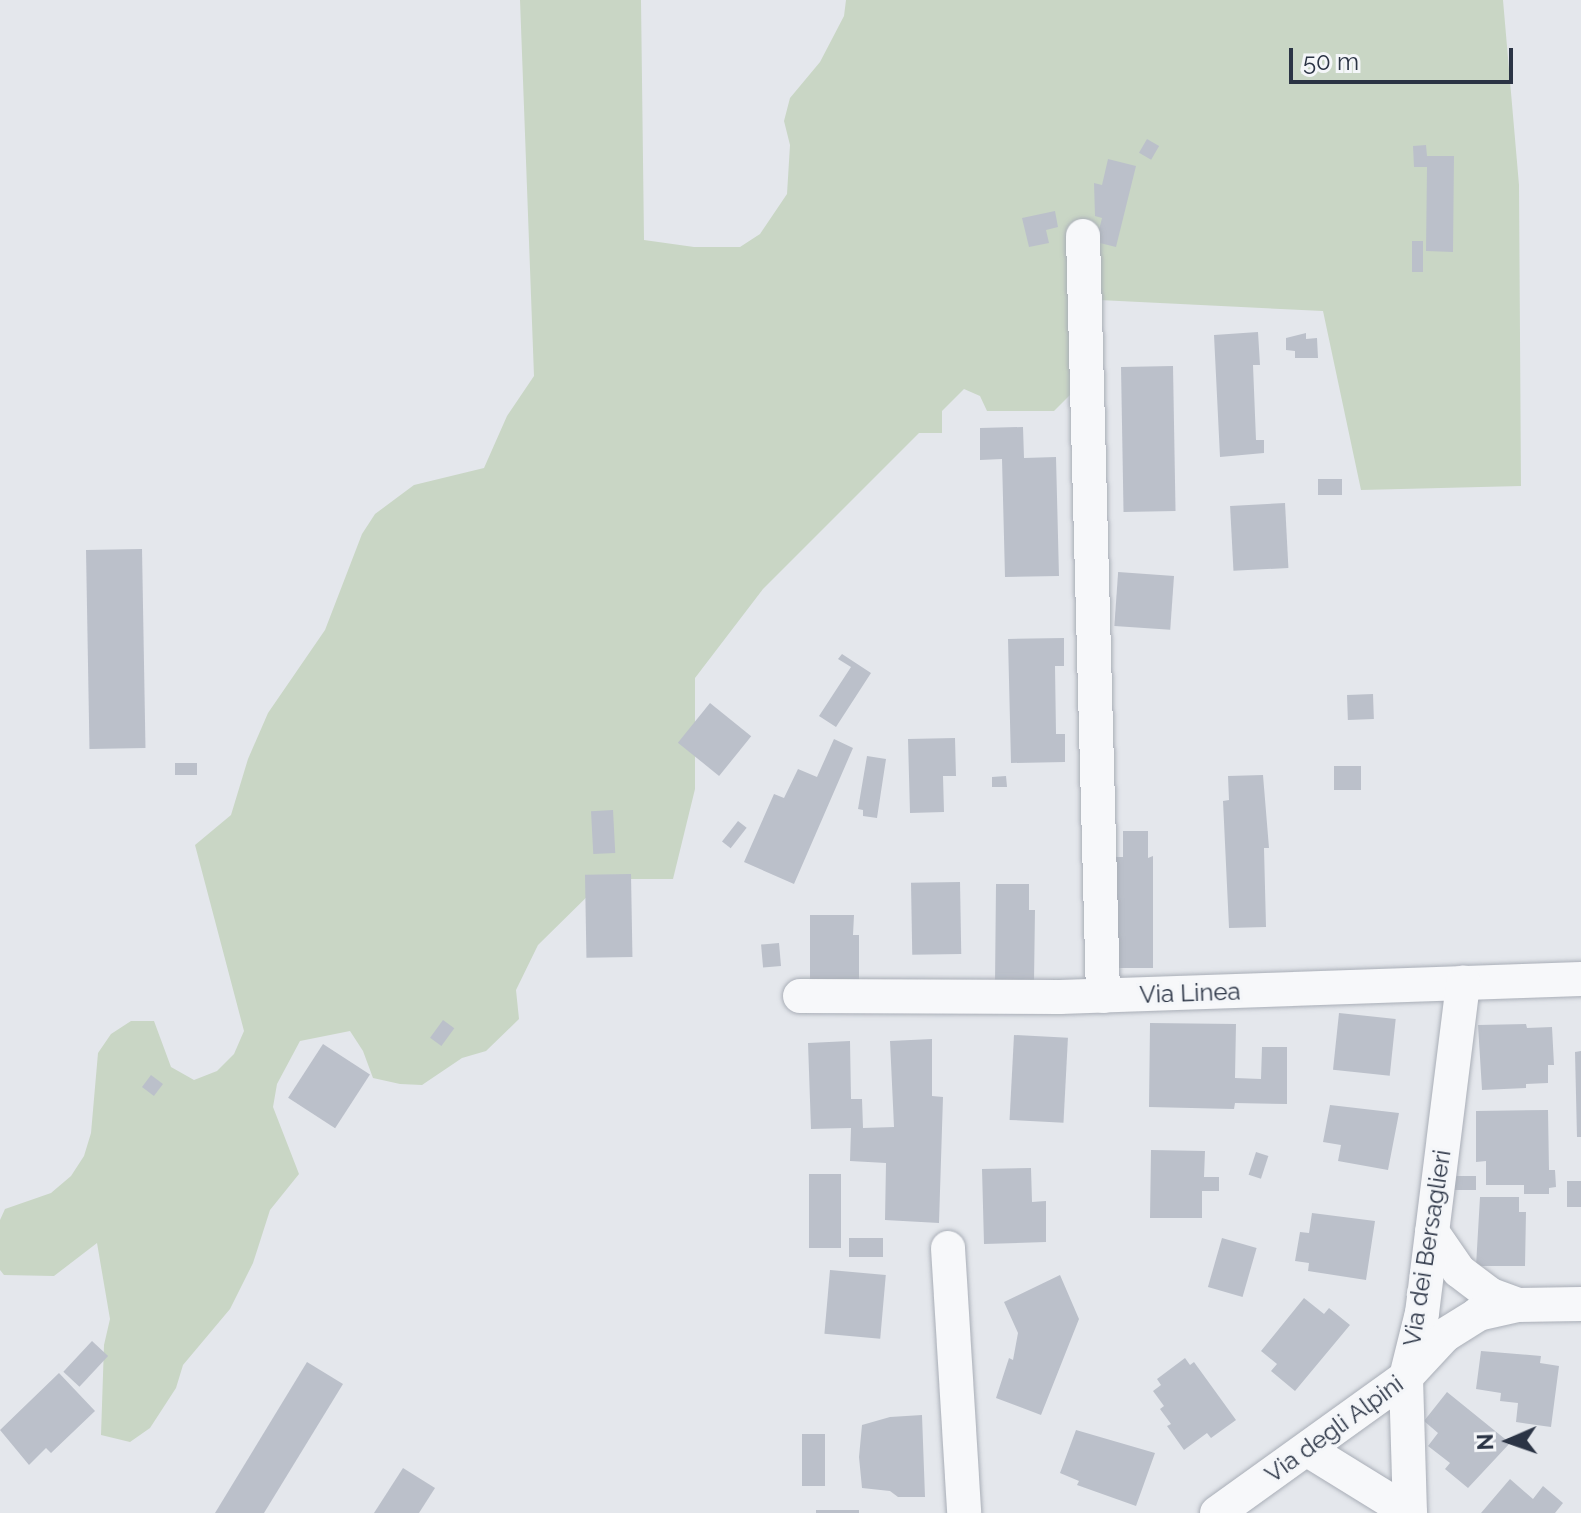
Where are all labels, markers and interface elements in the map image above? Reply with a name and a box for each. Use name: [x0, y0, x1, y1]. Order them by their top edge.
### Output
scale bar: [1293, 32, 1517, 82]
text: 50 m: [1303, 47, 1359, 76]
street label: Via Linea: [1139, 977, 1241, 1009]
street label: Via dei Bersaglieri: [1397, 1148, 1457, 1348]
street label: Via degli Alpini: [1259, 1369, 1409, 1489]
north arrow: [1469, 1401, 1549, 1481]
text: N: [1472, 1433, 1498, 1451]

